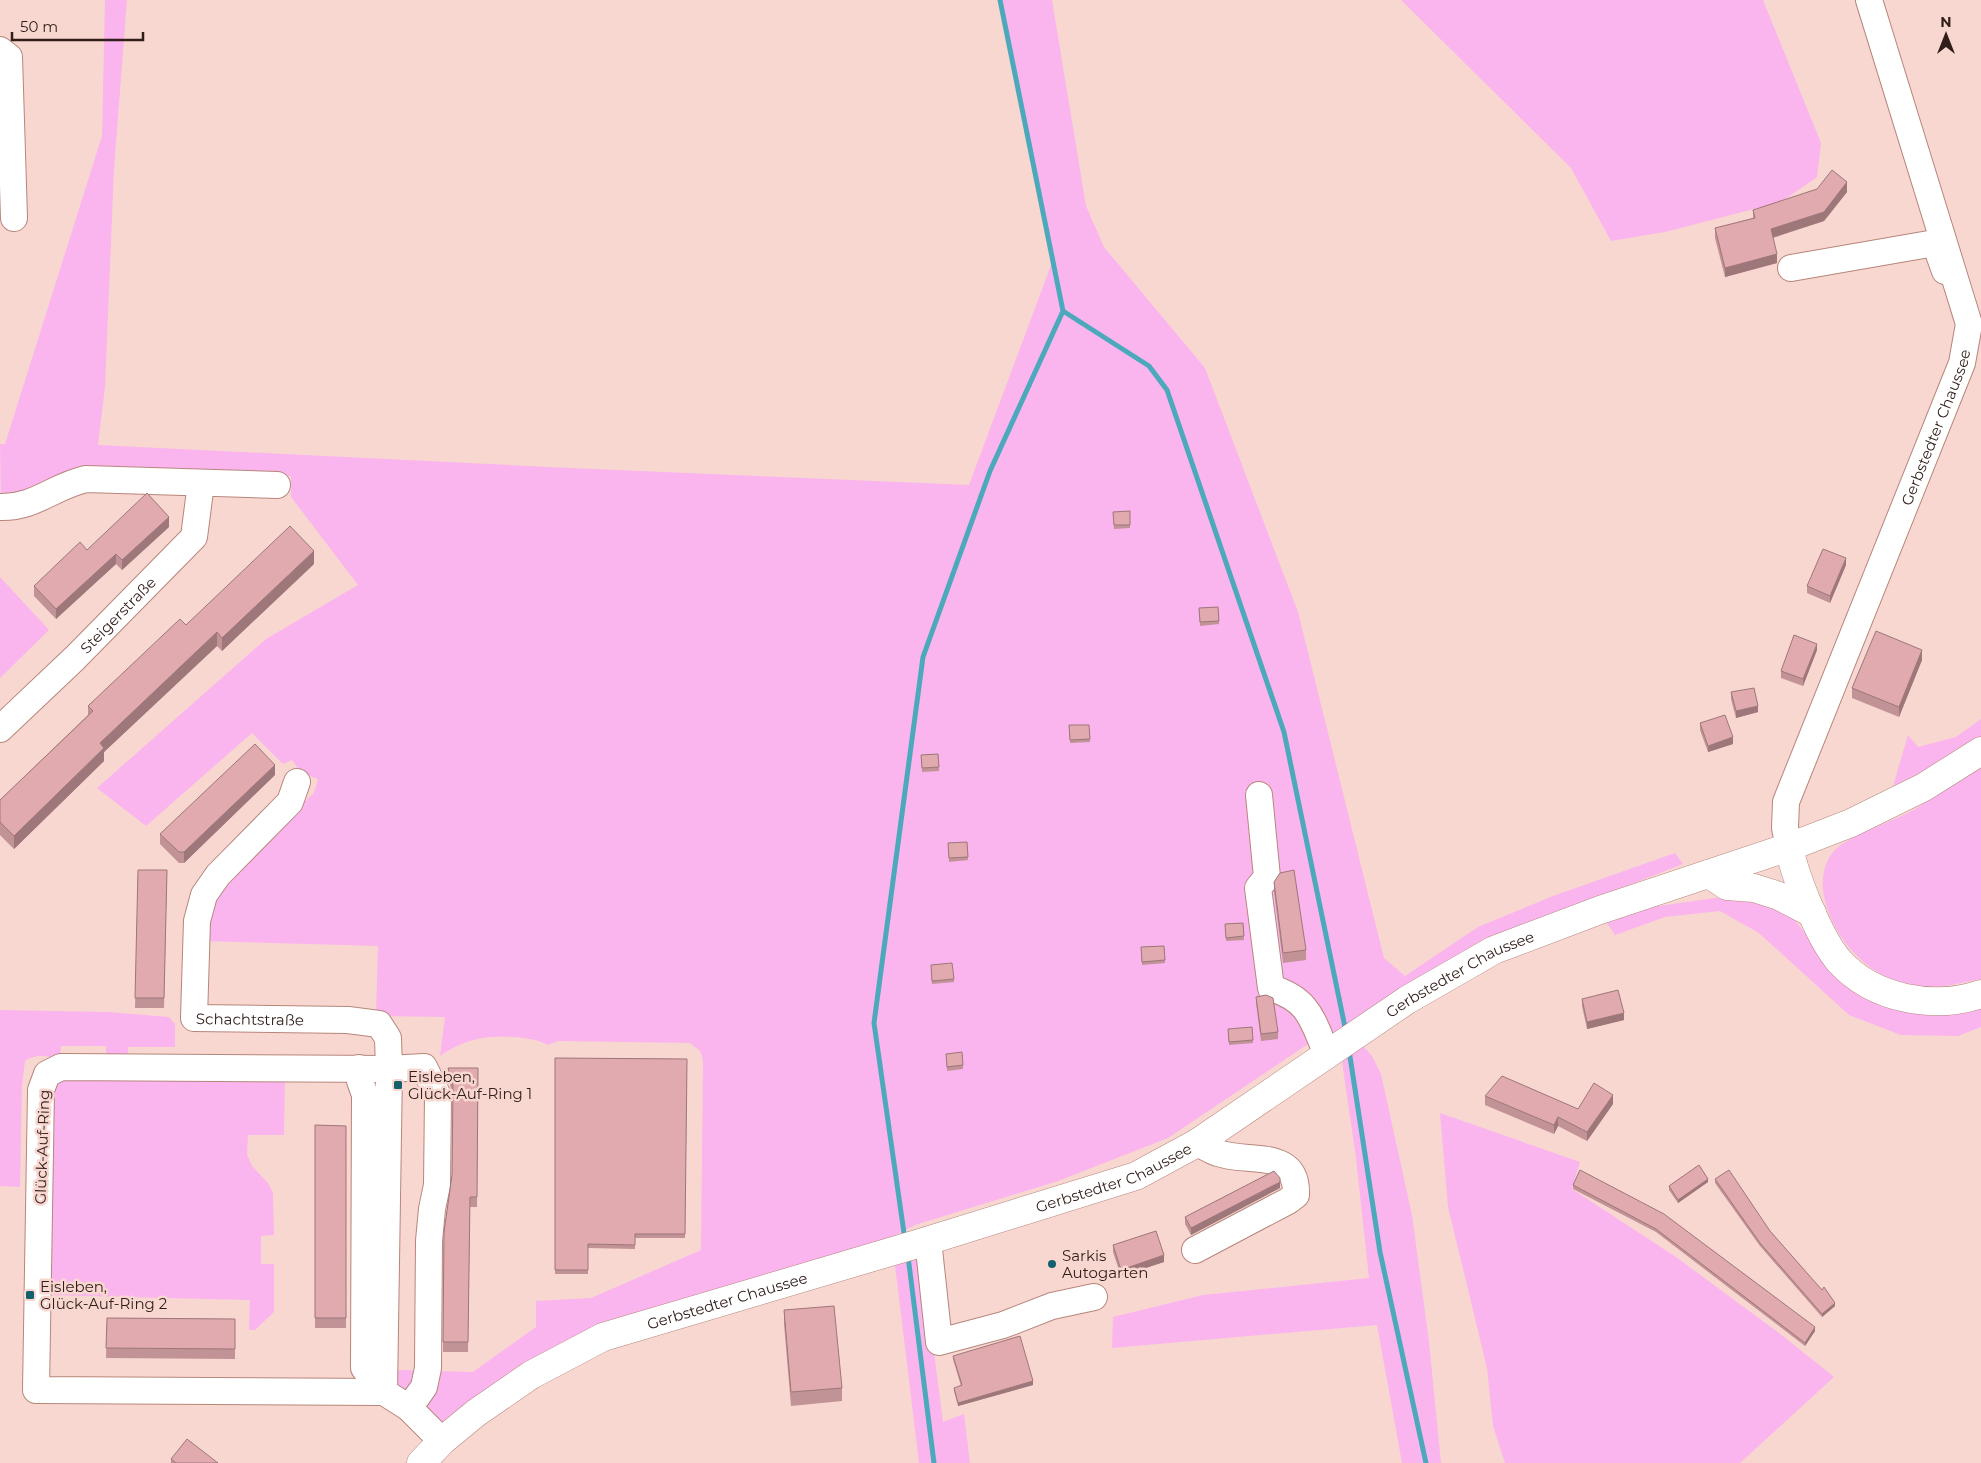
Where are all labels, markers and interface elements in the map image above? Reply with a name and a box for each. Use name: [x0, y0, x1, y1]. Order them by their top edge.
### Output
scale bar: [12, 10, 144, 42]
north arrow: [1921, 10, 1971, 60]
text: N: [1940, 13, 1952, 31]
text: 50 m: [20, 17, 58, 36]
street label: Gerbstedter Chaussee: [1896, 348, 1974, 508]
street label: Steigerstraße: [76, 572, 160, 657]
street label: Gerbstedter Chaussee: [1382, 926, 1537, 1021]
street label: Schachtstraße: [196, 1009, 304, 1029]
place label: Eisleben, Glück-Auf-Ring 1: [408, 1067, 532, 1103]
marker: Eisleben, Glück-Auf-Ring 1: [392, 1079, 404, 1091]
street label: Glück-Auf-Ring: [31, 1089, 53, 1205]
street label: Gerbstedter Chaussee: [1033, 1138, 1195, 1216]
place label: Sarkis Autogarten: [1062, 1246, 1148, 1282]
marker: Sarkis Autogarten: [1046, 1258, 1058, 1270]
street label: Gerbstedter Chaussee: [645, 1268, 809, 1333]
place label: Eisleben, Glück-Auf-Ring 2: [40, 1277, 167, 1313]
marker: Eisleben, Glück-Auf-Ring 2: [24, 1289, 36, 1301]

